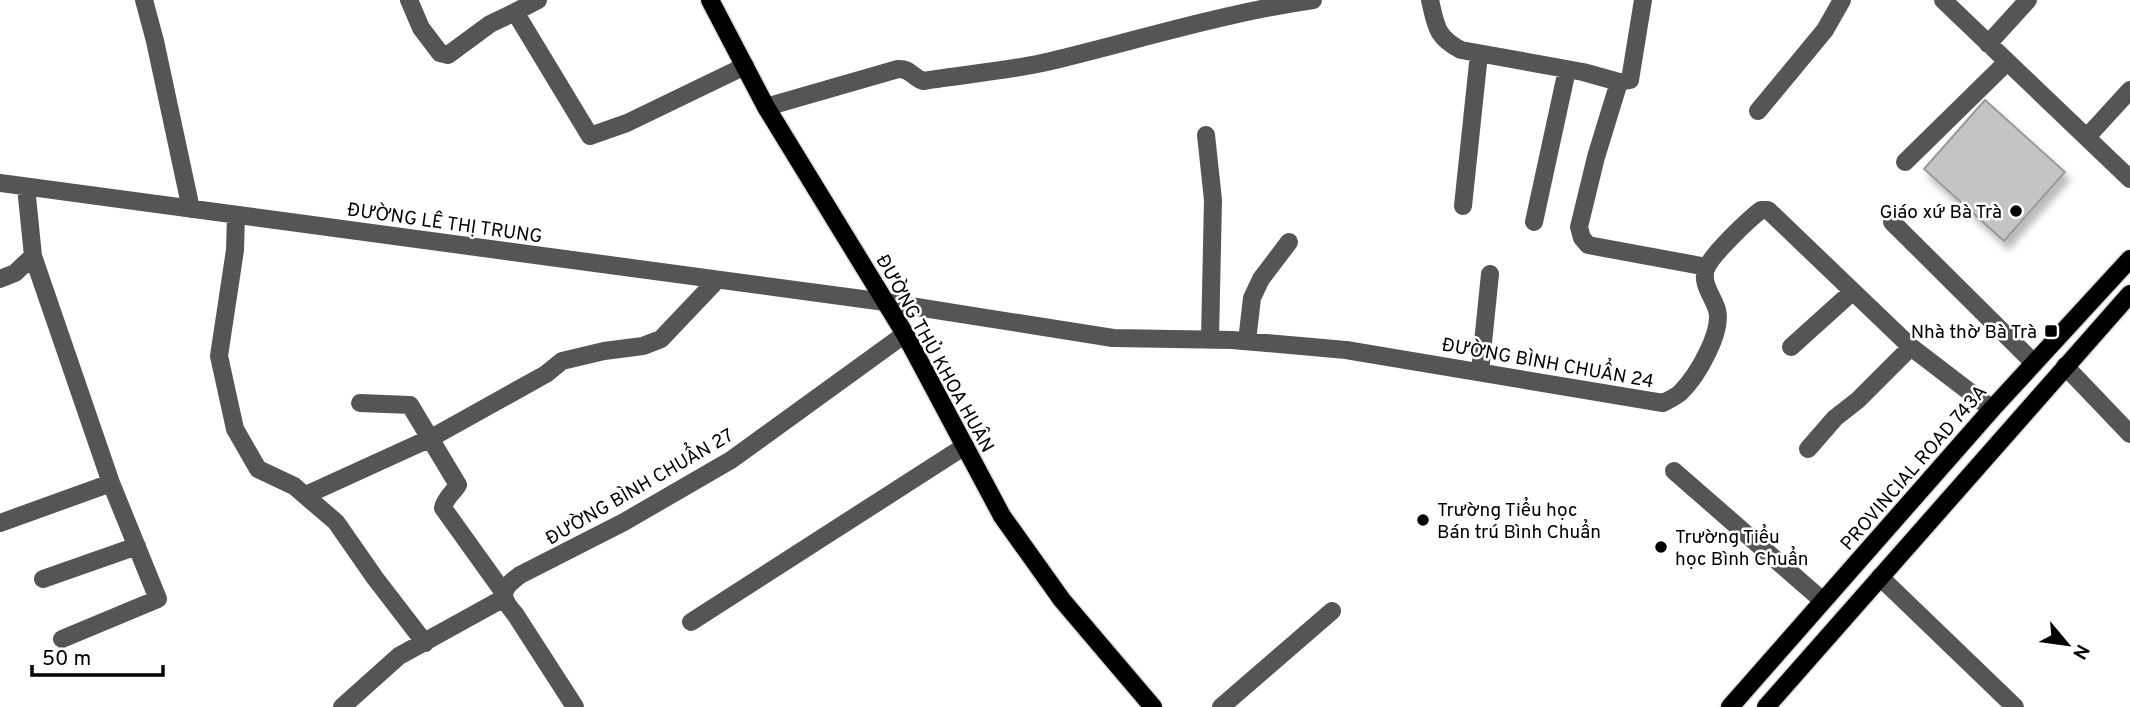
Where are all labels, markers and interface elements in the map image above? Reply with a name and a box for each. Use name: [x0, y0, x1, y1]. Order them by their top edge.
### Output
street label: ĐƯỜNG LÊ THỊ TRUNG: [346, 197, 544, 250]
place label: Giáo xứ Bà Trà: [1879, 201, 2002, 225]
marker: Giáo xứ Bà Trà: [2008, 203, 2024, 219]
street label: ĐƯỜNG THỦ KHOA HUÂN: [870, 250, 1000, 457]
place label: Nhà thờ Bà Trà: [1911, 321, 2037, 345]
marker: Nhà thờ Bà Trà: [2043, 323, 2059, 339]
street label: ĐƯỜNG BÌNH CHUẨN 24: [1440, 328, 1657, 394]
street label: PROVINCIAL ROAD 743A: [1836, 381, 1993, 556]
street label: ĐƯỜNG BÌNH CHUẨN 27: [539, 419, 738, 551]
place label: Trường Tiểu học Bán trú Bình Chuẩn: [1437, 496, 1601, 545]
marker: Trường Tiểu học Bán trú Bình Chuẩn: [1415, 512, 1431, 528]
place label: Trường Tiểu học Bình Chuẩn: [1675, 523, 1808, 572]
marker: Trường Tiểu học Bình Chuẩn: [1653, 539, 1669, 555]
north arrow: [2032, 609, 2102, 679]
scale bar: [32, 634, 163, 678]
text: N: [2066, 639, 2094, 663]
text: 50 m: [42, 646, 91, 673]

